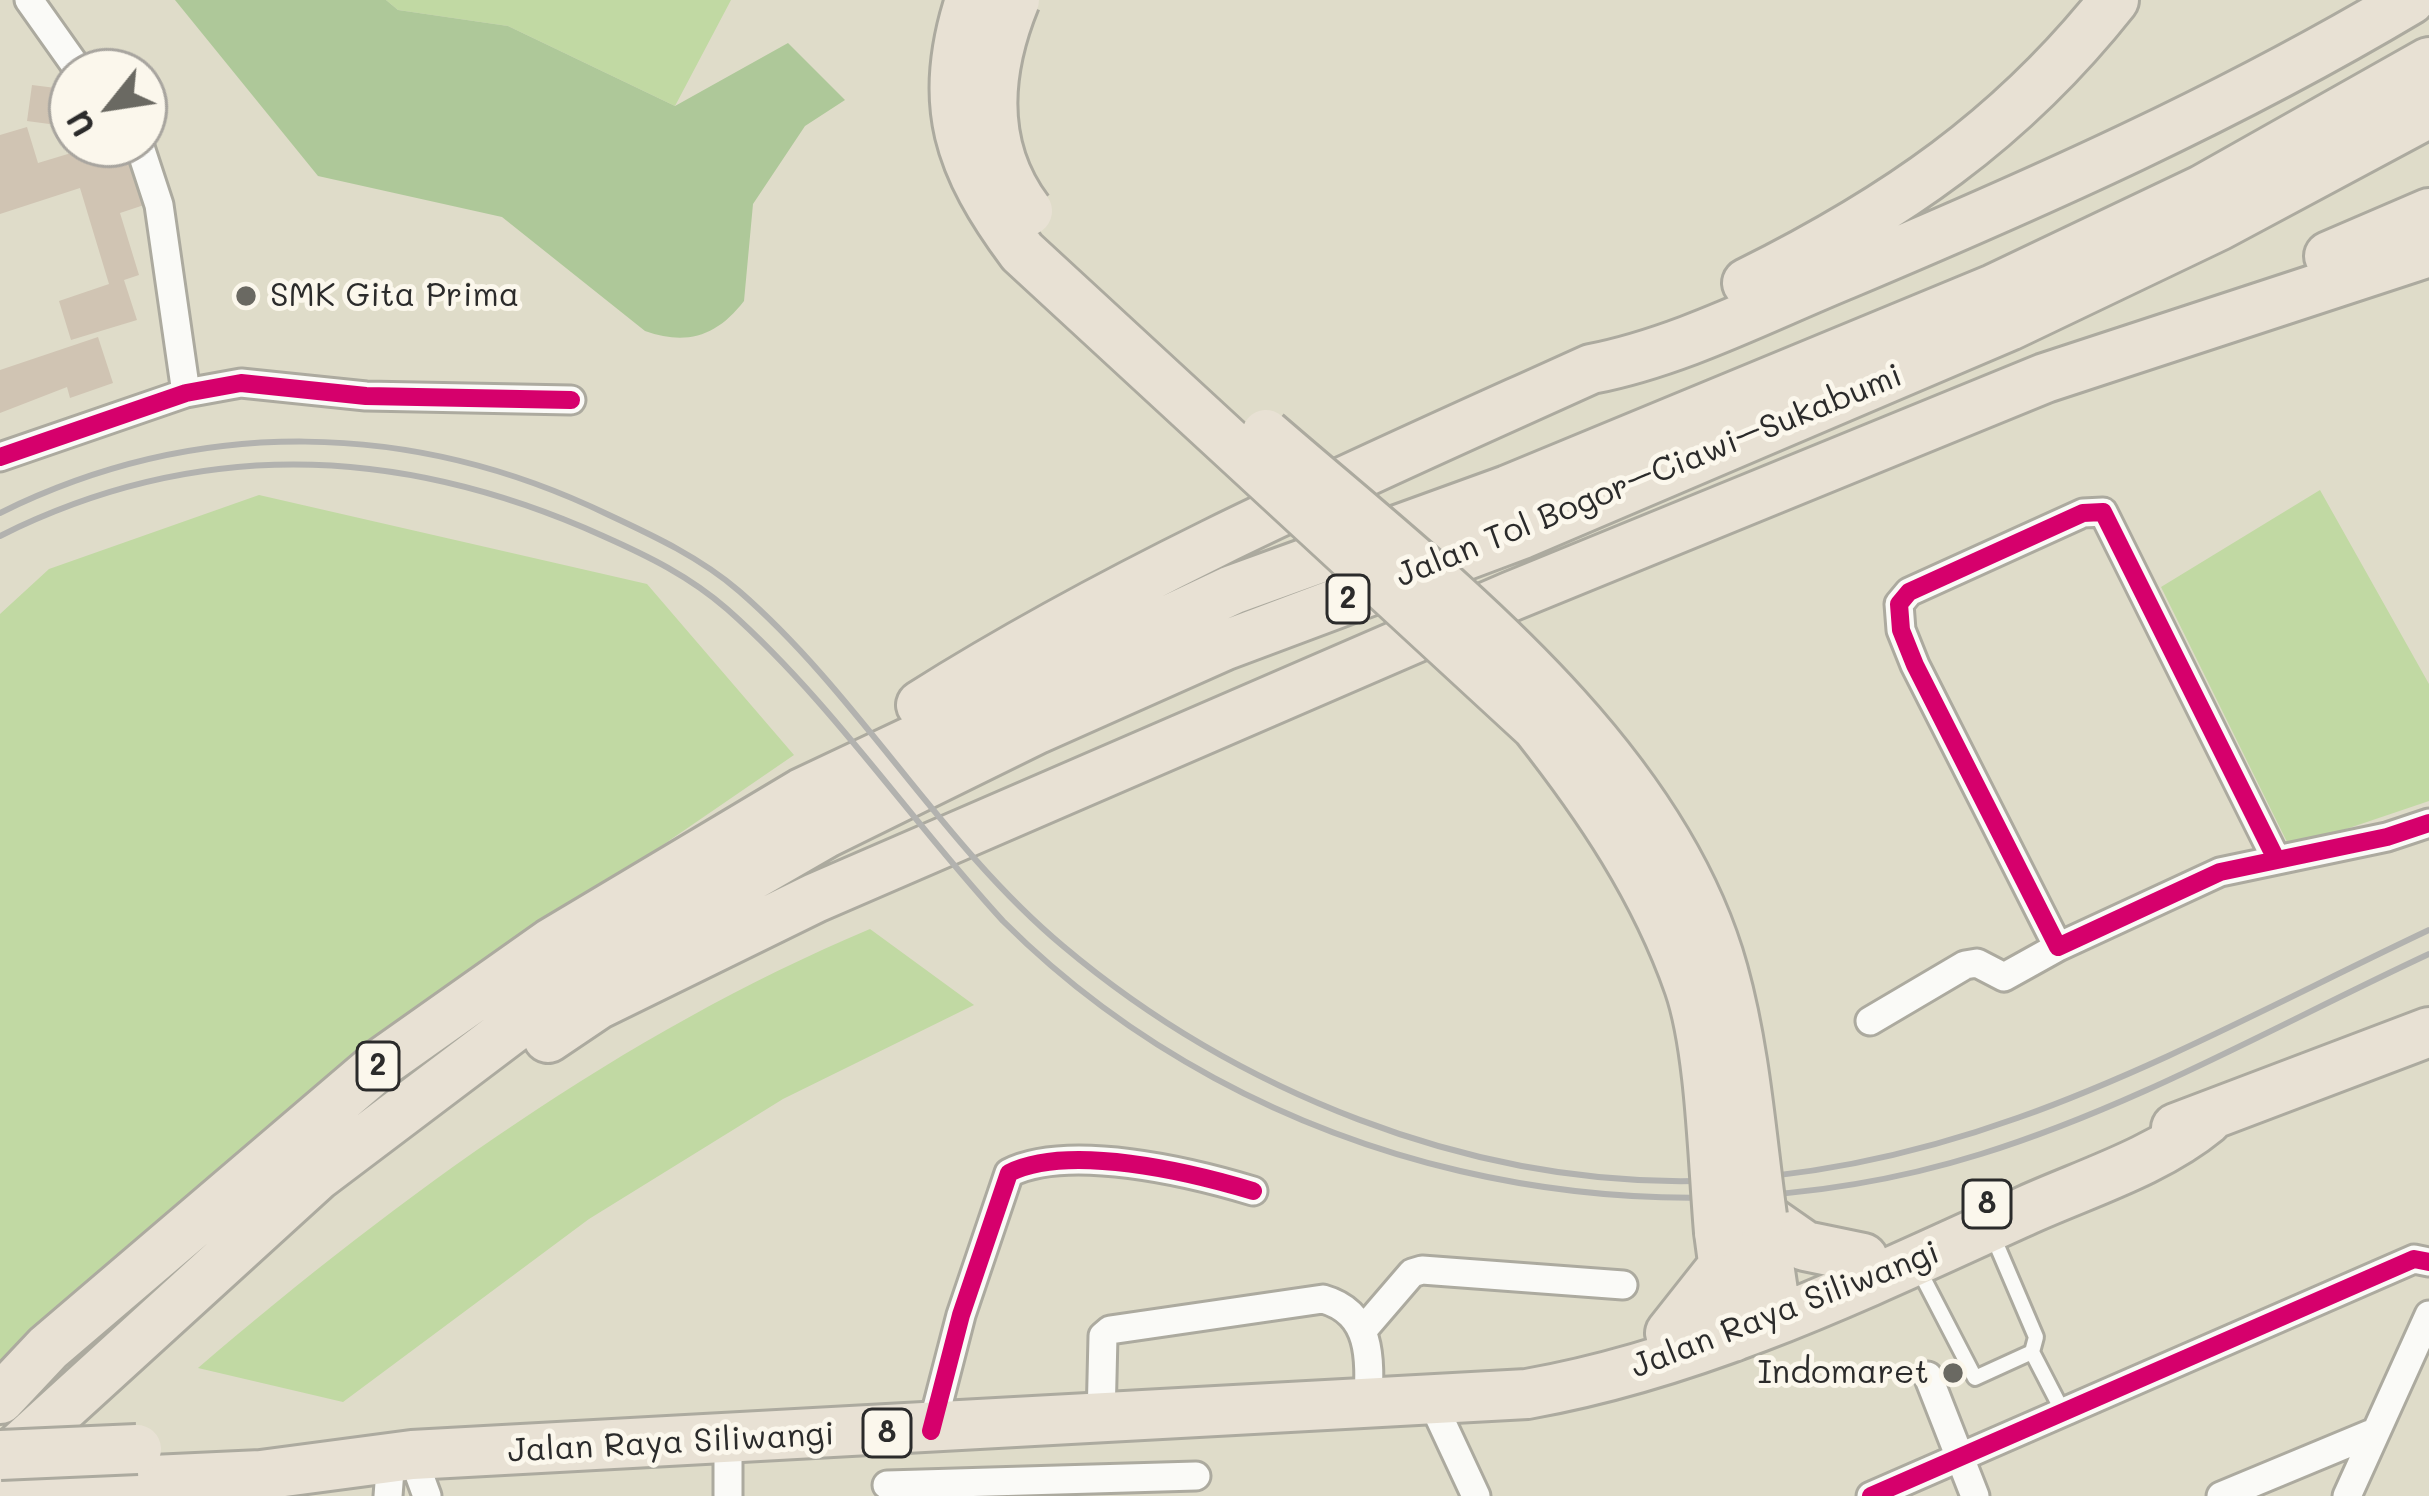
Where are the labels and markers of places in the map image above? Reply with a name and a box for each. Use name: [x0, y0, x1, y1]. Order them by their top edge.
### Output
place label: SMK Gita Prima: [270, 276, 519, 316]
marker: SMK Gita Prima: [233, 283, 259, 309]
place label: Indomaret: [1757, 1353, 1929, 1393]
marker: Indomaret: [1940, 1360, 1966, 1386]

